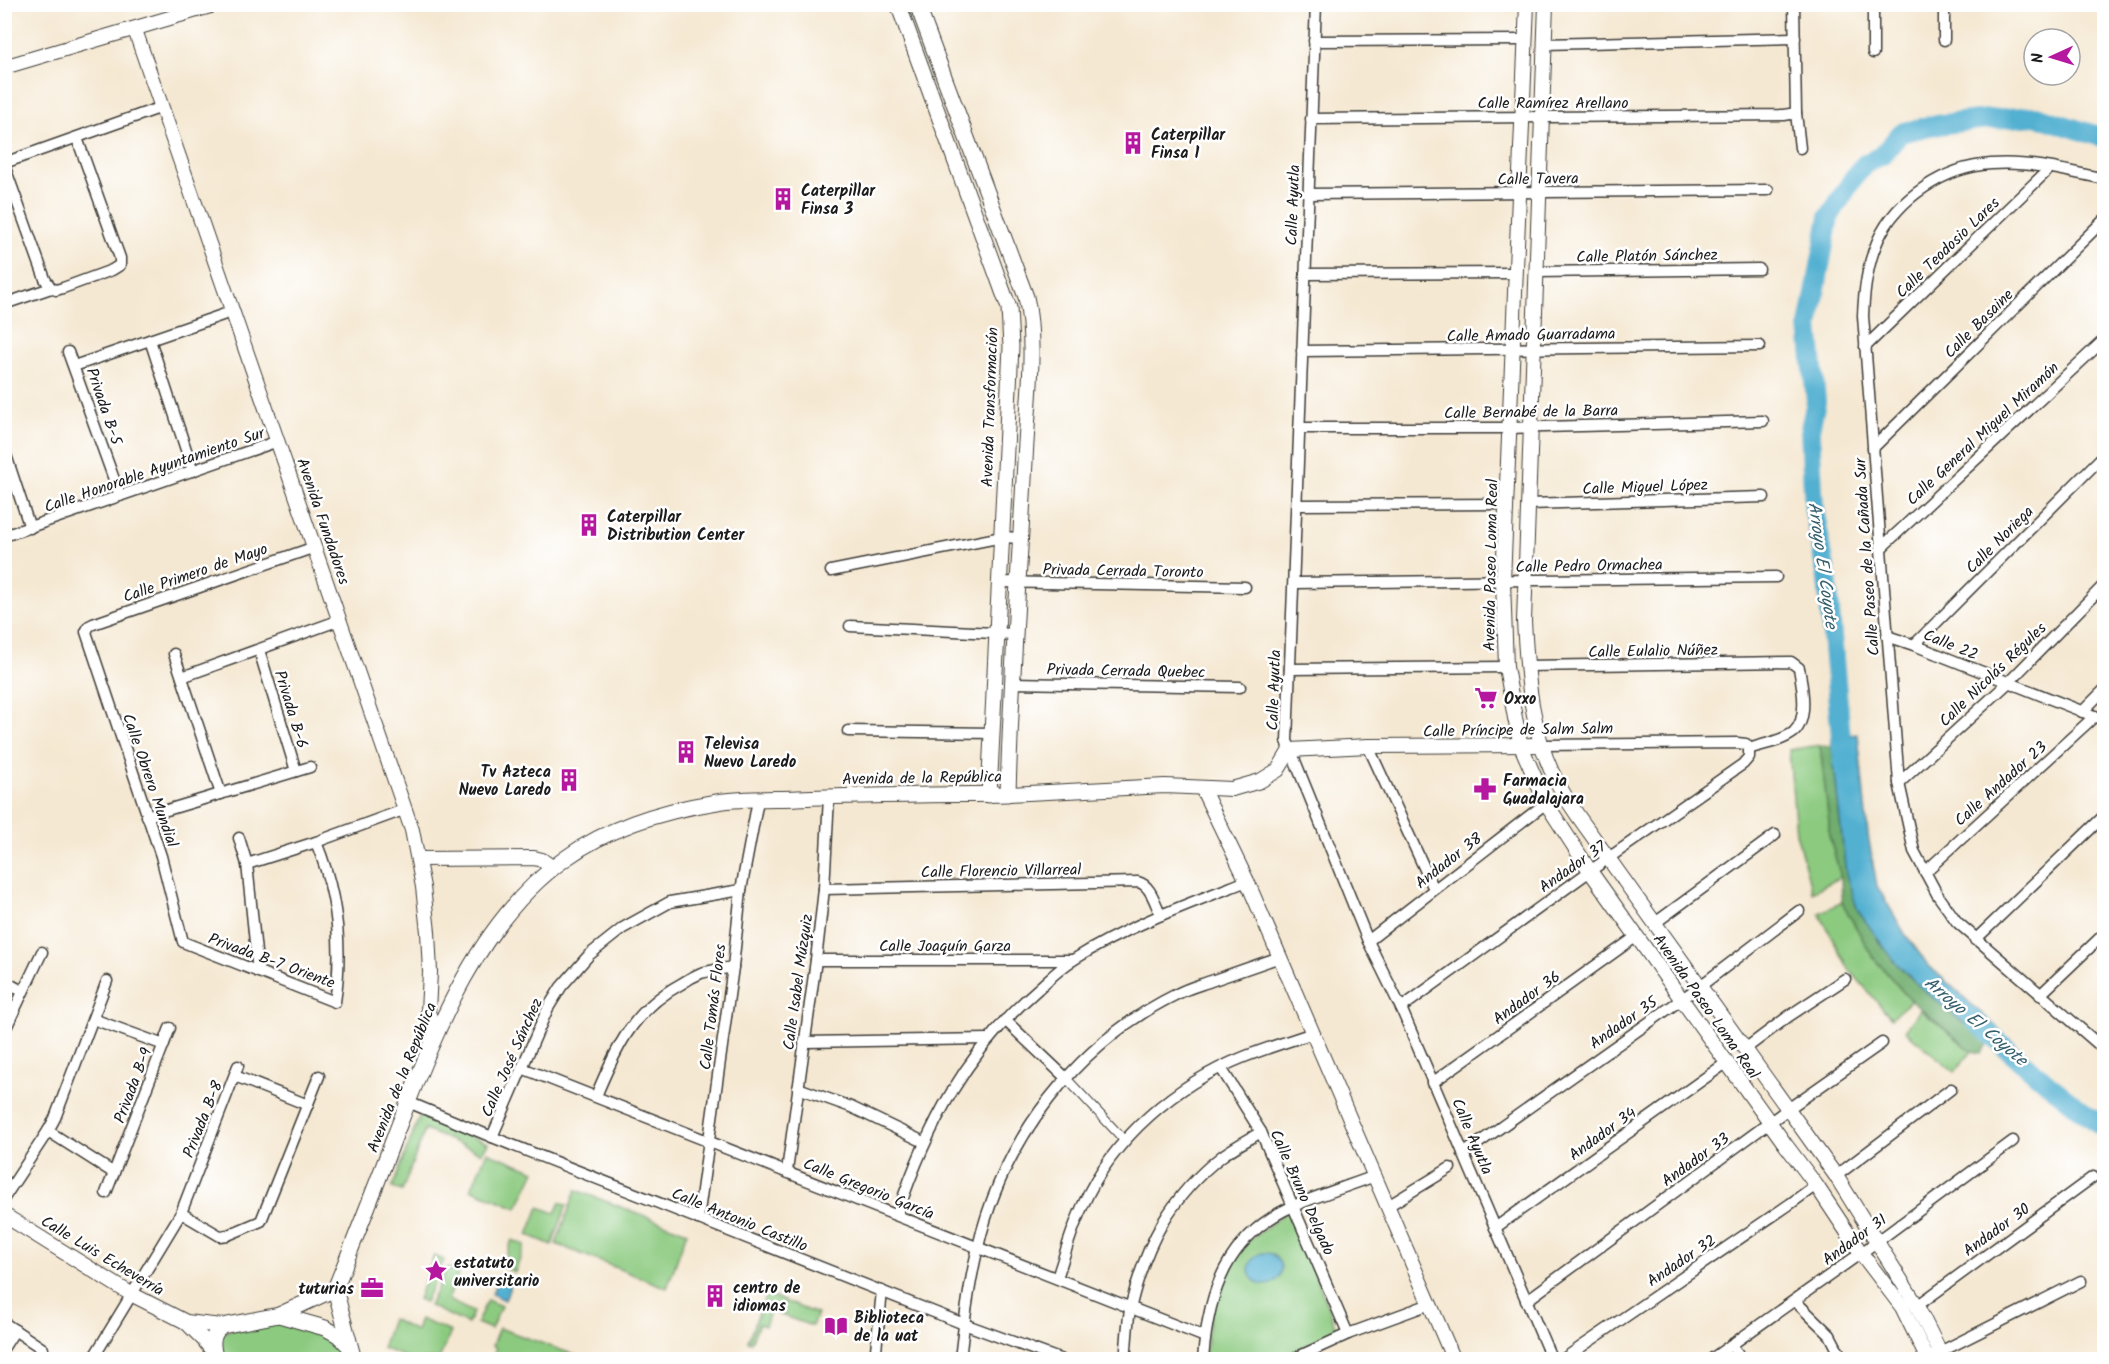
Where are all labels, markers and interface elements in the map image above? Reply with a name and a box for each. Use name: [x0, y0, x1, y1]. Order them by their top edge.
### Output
north arrow: [2022, 27, 2082, 87]
text: N: [2026, 52, 2051, 64]
street label: Calle Ramírez Arellano: [1477, 91, 1629, 116]
place label: Caterpillar Finsa 1: [1151, 123, 1226, 166]
building icon: Caterpillar Finsa 1: [1120, 130, 1146, 156]
street label: Calle Ayutla: [1280, 164, 1307, 246]
street label: Calle Tavera: [1497, 166, 1579, 193]
place label: Caterpillar Finsa 3: [801, 179, 876, 222]
building icon: Caterpillar Finsa 3: [770, 186, 796, 212]
street label: Calle Teodosio Lares: [1890, 192, 2006, 305]
street label: Calle Platón Sánchez: [1576, 243, 1718, 270]
street label: Calle Basaine: [1938, 283, 2020, 365]
street label: Calle Amado Guarradama: [1446, 322, 1616, 349]
street label: Avenida Transformación: [975, 327, 1006, 488]
street label: Calle General Miguel Miramón: [1901, 356, 2065, 512]
street label: Privada B-5: [79, 365, 129, 450]
street label: Calle Bernabé de la Barra: [1444, 398, 1618, 427]
street label: Calle Honorable Ayuntamiento Sur: [41, 420, 270, 520]
street label: Avenida Fundadores: [289, 455, 356, 588]
street label: Calle Paseo de la Cañada Sur: [1848, 455, 1887, 657]
street label: Calle Miguel López: [1582, 473, 1708, 502]
street label: Avenida Paseo Loma Real: [1477, 479, 1506, 651]
water label: Arroyo El Coyote: [1798, 500, 1845, 632]
street label: Calle Noriega: [1960, 500, 2040, 580]
place label: Caterpillar Distribution Center: [607, 505, 746, 548]
building icon: Caterpillar Distribution Center: [576, 512, 602, 538]
street label: Calle Primero de Mayo: [120, 537, 271, 610]
street label: Calle Pedro Ormachea: [1515, 553, 1663, 580]
street label: Privada Cerrada Toronto: [1042, 558, 1204, 585]
street label: Calle Nicolás Régules: [1933, 617, 2053, 733]
street label: Calle 22: [1919, 623, 1982, 668]
street label: Calle Eulalio Núñez: [1588, 638, 1718, 665]
street label: Calle Ayutla: [1261, 649, 1288, 731]
street label: Privada Cerrada Quebec: [1046, 658, 1205, 685]
street label: Privada B-6: [267, 667, 314, 752]
supermarket icon: Oxxo: [1473, 685, 1499, 711]
place label: Oxxo: [1504, 687, 1536, 712]
street label: Calle Obrero Mundial: [115, 710, 184, 851]
street label: Calle Príncipe de Salm Salm: [1423, 716, 1614, 745]
place label: Televisa Nuevo Laredo: [704, 732, 796, 775]
street label: Calle Andador 23: [1949, 735, 2053, 833]
building icon: Televisa Nuevo Laredo: [673, 739, 699, 765]
place label: Tv Azteca Nuevo Laredo: [459, 760, 551, 803]
street label: Avenida de la República: [842, 765, 1002, 792]
building icon: Tv Azteca Nuevo Laredo: [556, 767, 582, 793]
place label: Farmacia Guadalajara: [1503, 769, 1584, 812]
pharmacy icon: Farmacia Guadalajara: [1472, 776, 1498, 802]
street label: Andador 38: [1410, 827, 1488, 895]
street label: Andador 37: [1534, 834, 1612, 900]
street label: Calle Florencio Villarreal: [921, 858, 1082, 885]
street label: Calle Isabel Múzquiz: [777, 913, 820, 1052]
street label: Privada B-7 Oriente: [205, 927, 338, 996]
street label: Avenida Paseo Loma Real: [1646, 929, 1765, 1085]
street label: Calle Joaquín Garza: [879, 934, 1011, 959]
street label: Calle Tomás Flores: [693, 943, 734, 1072]
street label: Andador 36: [1488, 965, 1566, 1031]
water label: Arroyo El Coyote: [1917, 970, 2035, 1075]
street label: Andador 35: [1585, 990, 1664, 1056]
street label: Calle José Sánchez: [475, 994, 550, 1121]
street label: Avenida de la República: [361, 999, 444, 1156]
street label: Privada B-9: [108, 1044, 159, 1127]
street label: Privada B-8: [177, 1077, 230, 1162]
street label: Calle Ayutla: [1444, 1094, 1499, 1179]
street label: Andador 34: [1564, 1101, 1642, 1167]
street label: Calle Bruno Delgado: [1263, 1126, 1341, 1260]
street label: Andador 33: [1657, 1127, 1735, 1194]
street label: Calle Gregorio García: [799, 1152, 938, 1227]
street label: Calle Antonio Castillo: [667, 1182, 811, 1259]
street label: Andador 30: [1958, 1197, 2036, 1263]
street label: Andador 31: [1817, 1208, 1893, 1272]
street label: Calle Luis Echeverría: [36, 1209, 169, 1303]
street label: Andador 32: [1642, 1229, 1722, 1294]
place label: estatuto universitario: [454, 1251, 539, 1294]
place icon: estatuto universitario: [423, 1258, 449, 1284]
office icon: tuturias: [359, 1275, 385, 1301]
place label: centro de idiomas: [733, 1276, 801, 1319]
place label: tuturias: [298, 1277, 355, 1302]
building icon: centro de idiomas: [702, 1283, 728, 1309]
place label: Biblioteca de la uat: [854, 1306, 924, 1349]
library icon: Biblioteca de la uat: [823, 1313, 849, 1339]

